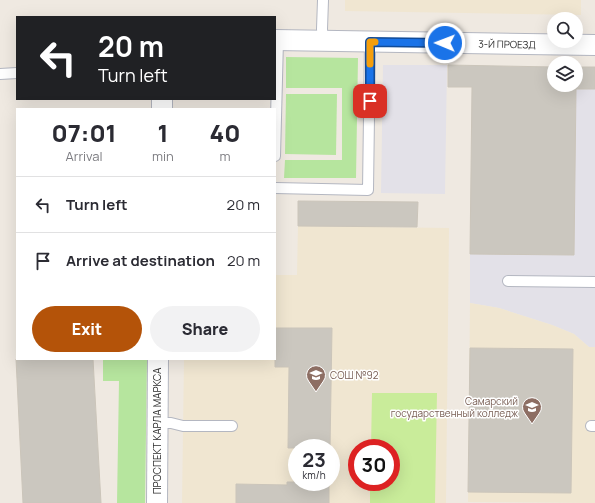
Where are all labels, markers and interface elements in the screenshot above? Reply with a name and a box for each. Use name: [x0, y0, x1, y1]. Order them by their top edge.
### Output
map controls: [547, 12, 583, 92]
button: search: [547, 12, 583, 48]
position arrow: [424, 22, 466, 64]
text: 20 m: [98, 27, 164, 65]
icon: left: [32, 32, 84, 84]
street label: 3-Й ПРОЕЗД: [478, 36, 536, 52]
button: layers: [547, 56, 583, 92]
text: Turn left: [98, 63, 168, 87]
pin: [353, 84, 387, 118]
icon: arrive: [359, 90, 381, 112]
text: 07:01: [52, 116, 116, 149]
text: 1: [158, 116, 168, 149]
text: 40: [209, 116, 240, 149]
text: Arrival: [65, 147, 103, 165]
text: min: [152, 147, 174, 165]
text: m: [219, 147, 230, 165]
icon: left: [32, 194, 54, 216]
text: Turn left: [66, 194, 128, 215]
text: 20 m: [227, 194, 260, 215]
icon: arrive: [32, 250, 54, 272]
text: Arrive at destination: [66, 250, 215, 271]
text: 20 m: [227, 250, 260, 271]
button: Exit: [32, 306, 142, 352]
button: Share: [150, 306, 260, 352]
school or university icon: СОШ №92: [305, 364, 327, 392]
street label: ПРОСПЕКТ КАРЛА МАРКСА: [150, 367, 164, 494]
place label: СОШ №92: [330, 368, 379, 382]
place label: Самарский государственный колледж: [391, 394, 518, 420]
school or university icon: Самарский государственный колледж: [521, 396, 543, 424]
speed limit sign: 30: [348, 439, 400, 491]
text: 23: [302, 446, 326, 473]
text: km/h: [302, 468, 326, 482]

